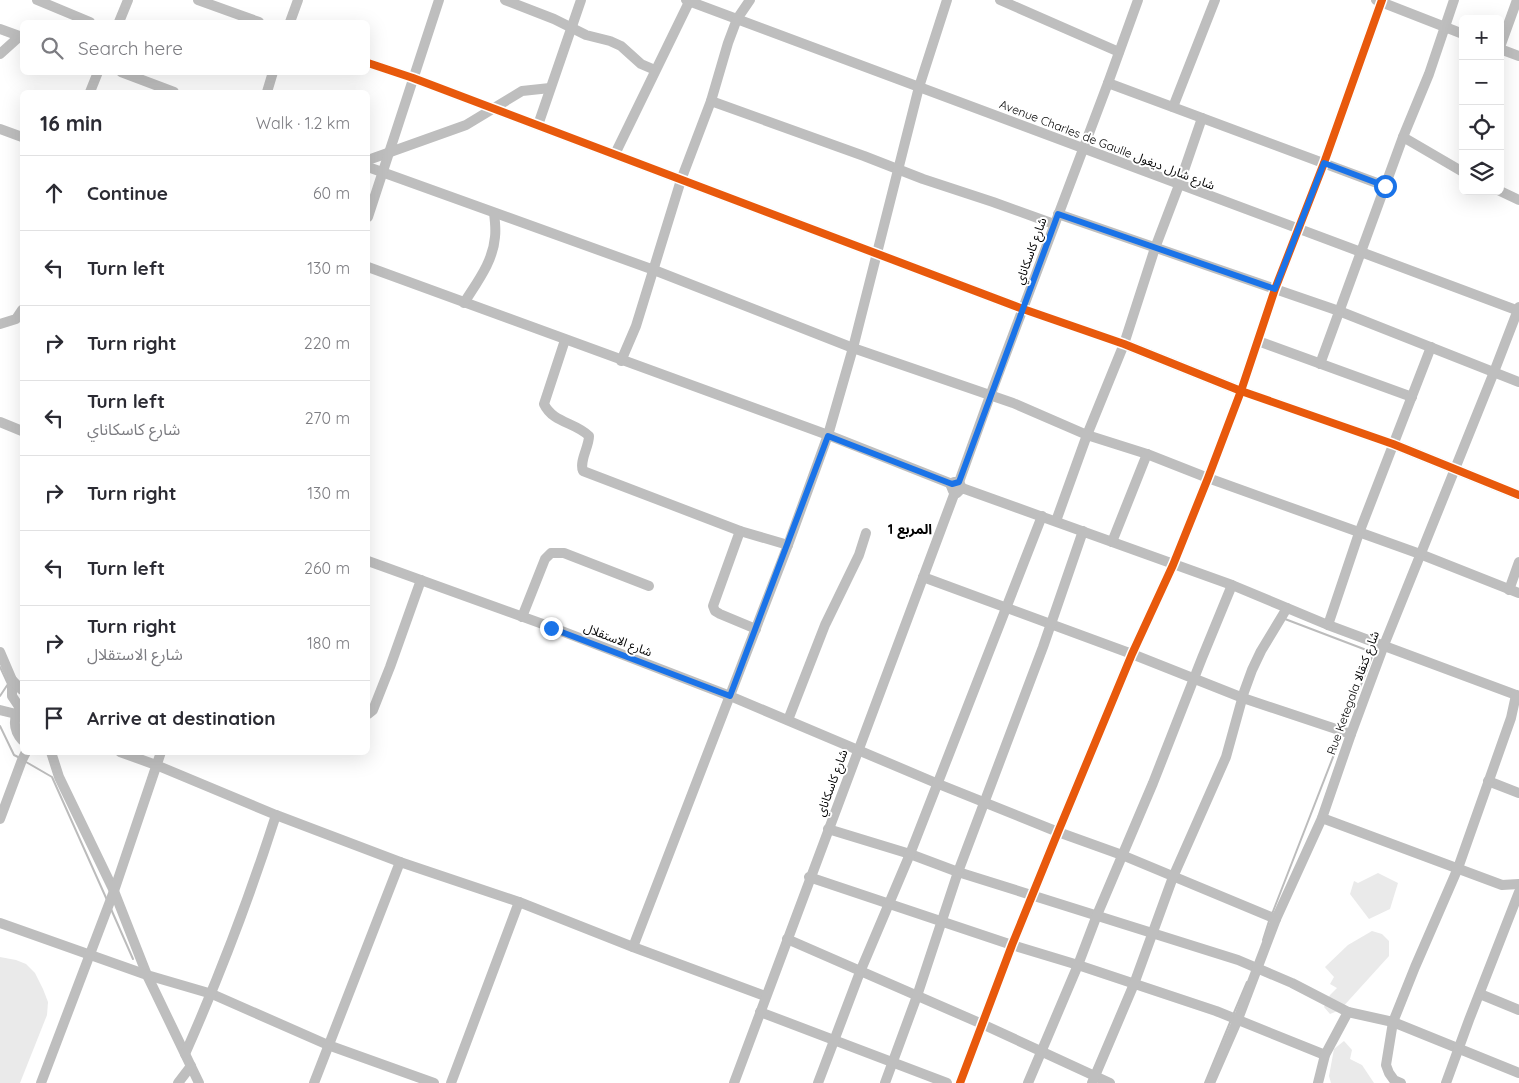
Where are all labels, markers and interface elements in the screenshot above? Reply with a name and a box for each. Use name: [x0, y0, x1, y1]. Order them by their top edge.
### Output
map controls: [1459, 15, 1504, 195]
button: +: [1459, 15, 1504, 60]
search box: [20, 20, 370, 75]
icon: search: [38, 34, 66, 62]
text: Search here: [78, 36, 183, 60]
button: −: [1459, 60, 1504, 105]
street label: Avenue Charles de Gaulle شارع شارل ديغول: [997, 96, 1217, 195]
button: locate: [1459, 105, 1504, 150]
text: 16 min: [40, 110, 103, 136]
text: Walk · 1.2 km: [256, 113, 350, 133]
button: layers: [1459, 150, 1504, 195]
route start: [1374, 175, 1397, 198]
icon: ahead: [40, 179, 68, 207]
text: Continue: [87, 181, 168, 205]
text: 60 m: [313, 183, 350, 203]
street label: شارع كاسكاناي: [1012, 215, 1052, 287]
icon: left: [40, 254, 68, 282]
text: Turn left: [87, 256, 165, 280]
text: 130 m: [307, 258, 350, 278]
icon: right: [40, 329, 68, 357]
text: Turn right: [87, 331, 176, 355]
text: 220 m: [304, 333, 350, 353]
text: Turn left: [87, 389, 165, 413]
icon: left: [40, 404, 68, 432]
text: 270 m: [305, 408, 350, 428]
text: شارع كاسكاناي: [87, 419, 180, 439]
icon: right: [40, 479, 68, 507]
text: Turn right: [87, 481, 176, 505]
text: 130 m: [307, 483, 350, 503]
district label: المربع 1: [888, 520, 932, 539]
icon: left: [40, 554, 68, 582]
text: Turn left: [87, 556, 165, 580]
text: 260 m: [304, 558, 350, 578]
text: Turn right: [87, 614, 176, 638]
route end: [540, 617, 563, 640]
street label: شارع الاستقلال: [581, 620, 654, 661]
icon: right: [40, 629, 68, 657]
street label: Rue Ketegala شارع كتقالا: [1323, 629, 1384, 757]
text: 180 m: [307, 633, 350, 653]
text: شارع الاستقلال: [87, 644, 183, 664]
icon: arrive: [40, 704, 68, 732]
text: Arrive at destination: [87, 706, 276, 730]
street label: شارع كاسكاناي: [813, 747, 853, 819]

